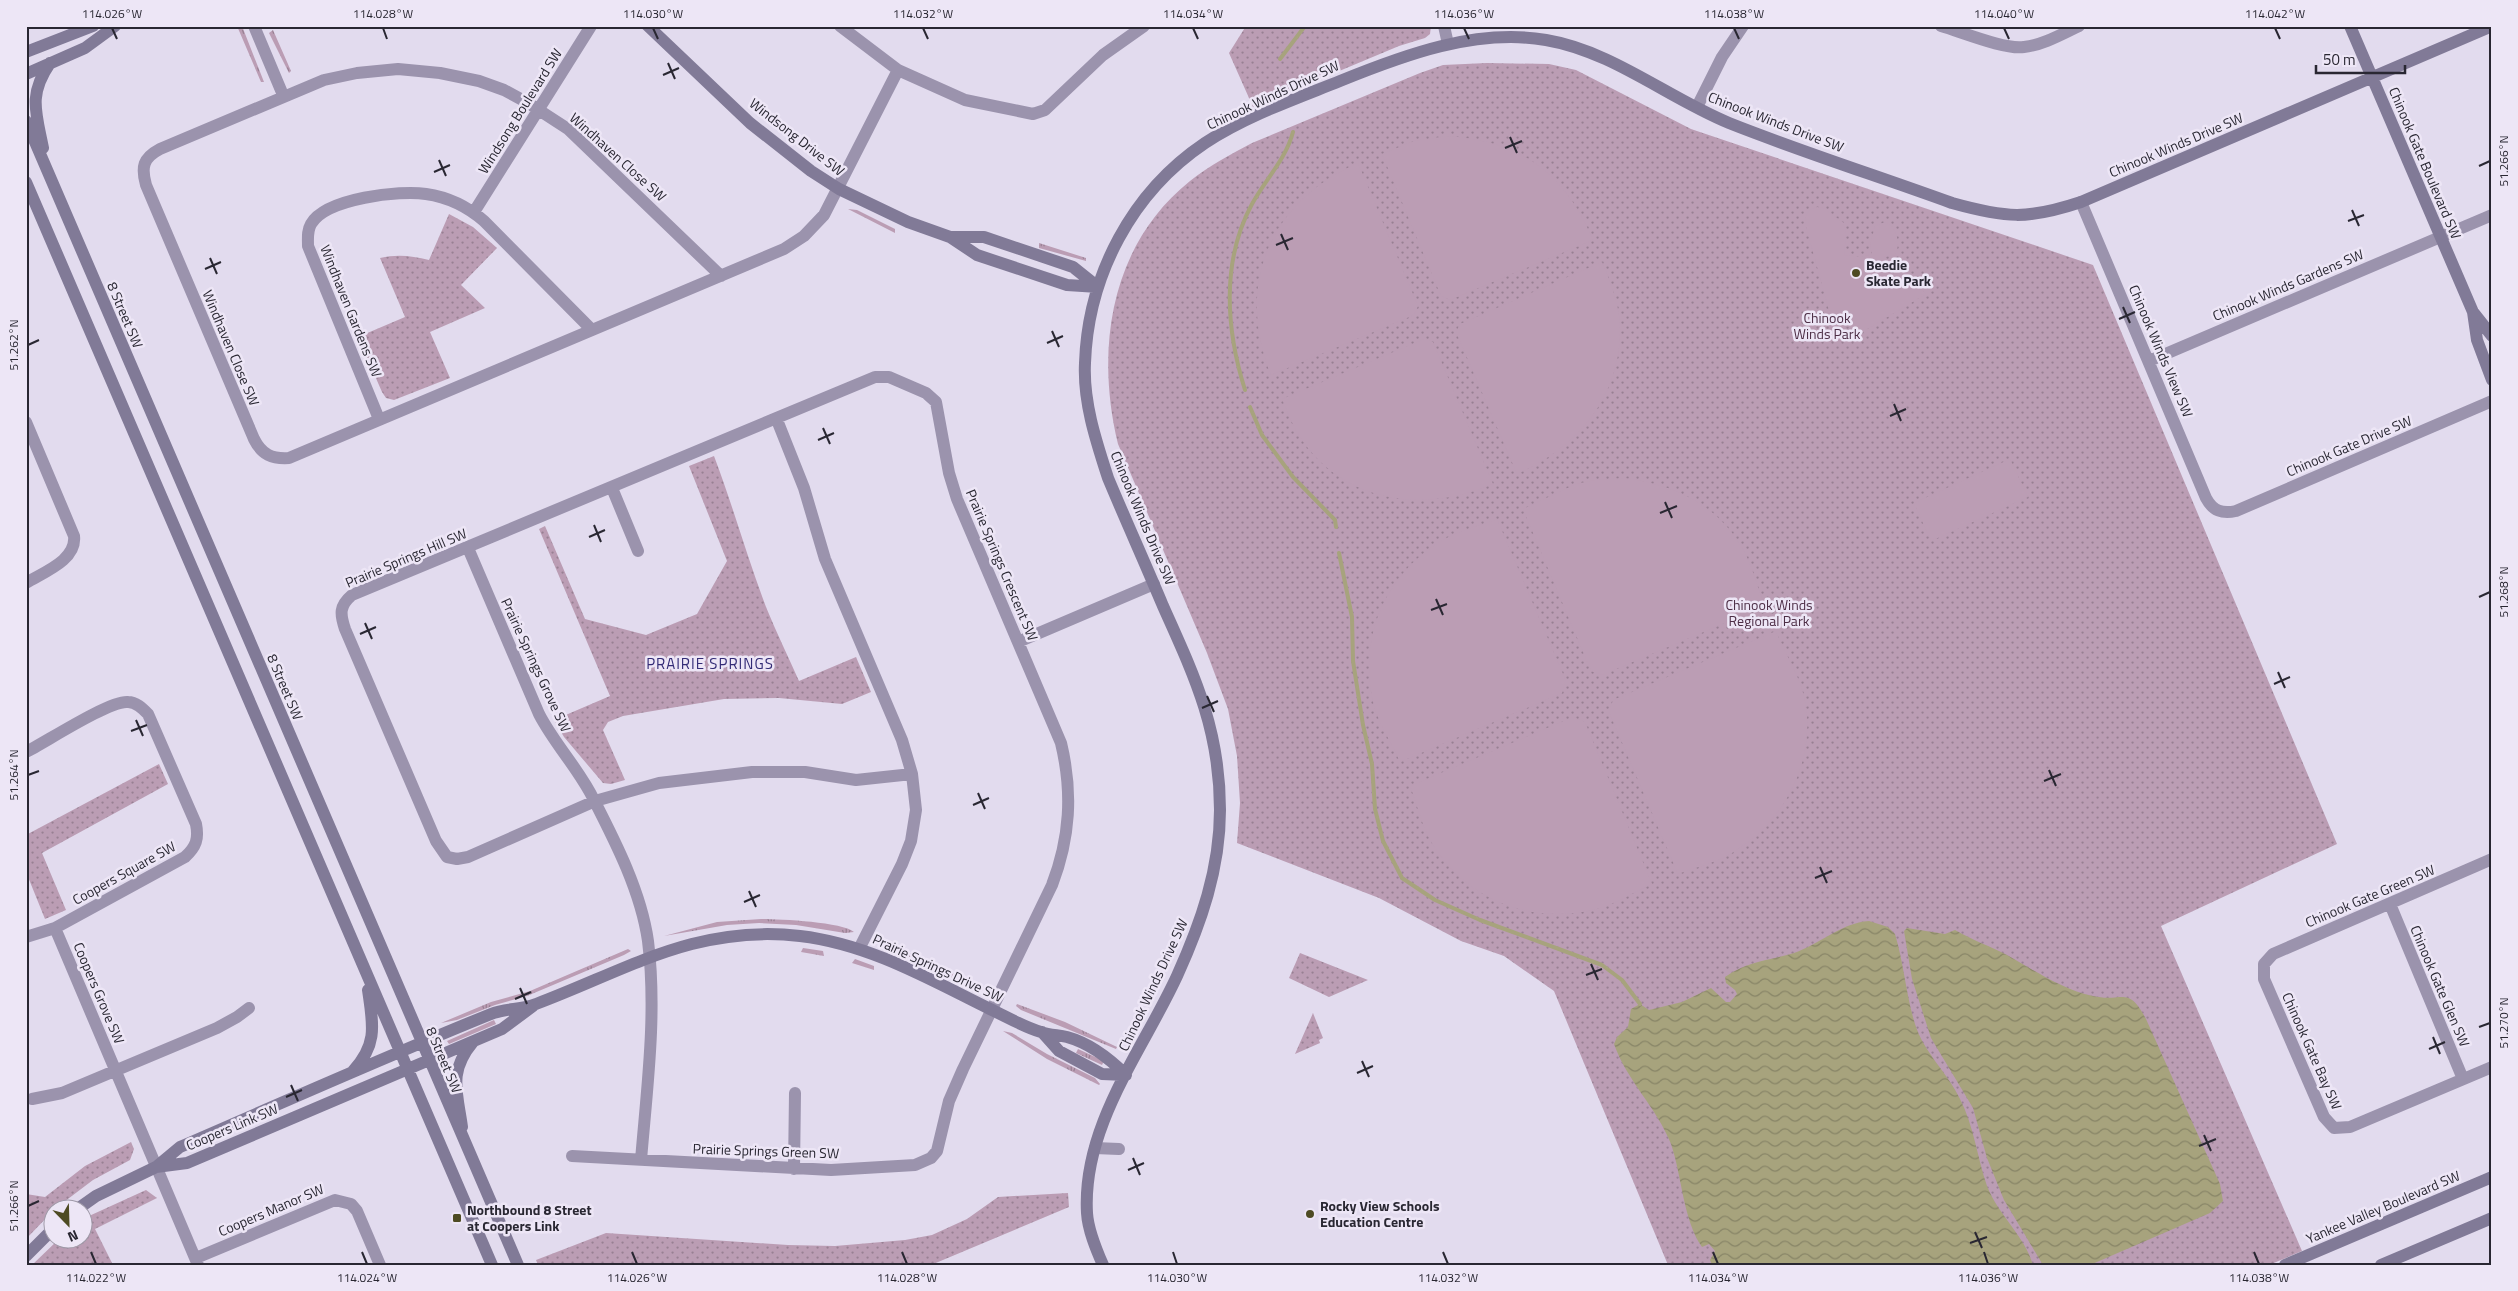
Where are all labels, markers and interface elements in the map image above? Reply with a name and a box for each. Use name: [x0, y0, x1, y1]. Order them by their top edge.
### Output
text: 114.026°W: [82, 4, 142, 23]
text: 114.028°W: [353, 4, 413, 23]
text: 114.030°W: [623, 4, 683, 23]
text: 114.032°W: [893, 4, 953, 23]
text: 114.034°W: [1163, 4, 1223, 23]
text: 114.036°W: [1434, 4, 1494, 23]
text: 114.038°W: [1704, 4, 1764, 23]
text: 114.040°W: [1974, 4, 2034, 23]
text: 114.042°W: [2245, 4, 2305, 23]
scale bar: [2316, 42, 2404, 74]
street label: Windsong Boulevard SW: [472, 44, 567, 178]
text: 50 m: [2323, 48, 2356, 71]
street label: Chinook Winds Drive SW: [1203, 55, 1342, 134]
street label: Chinook Gate Boulevard SW: [2384, 83, 2467, 242]
street label: Chinook Winds Drive SW: [1705, 86, 1847, 157]
street label: Windsong Drive SW: [745, 93, 849, 181]
street label: Windhaven Close SW: [565, 107, 671, 206]
street label: Chinook Winds Drive SW: [2105, 107, 2246, 182]
text: 51.266°N: [2494, 135, 2513, 187]
street label: Windhaven Gardens SW: [315, 242, 388, 380]
street label: Chinook Winds Gardens SW: [2209, 243, 2367, 326]
place label: Beedie Skate Park: [1866, 254, 1932, 291]
marker: Beedie Skate Park: [1850, 267, 1862, 279]
street label: 8 Street SW: [102, 278, 149, 351]
street label: Chinook Winds View SW: [2124, 281, 2199, 420]
street label: Windhaven Close SW: [198, 287, 265, 409]
park label: Chinook Winds Park: [1794, 307, 1861, 344]
text: 51.262°N: [4, 319, 23, 371]
street label: Chinook Gate Drive SW: [2283, 410, 2415, 482]
street label: Chinook Winds Drive SW: [1106, 447, 1181, 588]
street label: Prairie Springs Crescent SW: [961, 486, 1044, 644]
street label: Prairie Springs Hill SW: [342, 522, 470, 593]
text: 51.268°N: [2494, 566, 2513, 618]
street label: Prairie Springs Grove SW: [496, 594, 577, 735]
park label: Chinook Winds Regional Park: [1725, 594, 1813, 631]
street label: 8 Street SW: [262, 650, 309, 723]
district label: PRAIRIE SPRINGS: [646, 652, 774, 675]
text: 51.264°N: [4, 749, 23, 801]
street label: Coopers Square SW: [68, 835, 179, 910]
street label: Chinook Gate Green SW: [2302, 859, 2438, 932]
street label: Chinook Winds Drive SW: [1113, 915, 1192, 1054]
street label: Chinook Gate Glen SW: [2405, 922, 2476, 1050]
street label: Prairie Springs Drive SW: [869, 928, 1007, 1007]
street label: Coopers Grove SW: [69, 939, 130, 1047]
street label: Chinook Gate Bay SW: [2277, 989, 2348, 1113]
text: 51.270°N: [2494, 997, 2513, 1049]
street label: 8 Street SW: [421, 1023, 468, 1096]
street label: Coopers Link SW: [182, 1098, 281, 1155]
street label: Prairie Springs Green SW: [692, 1137, 840, 1164]
street label: Yankee Valley Boulevard SW: [2303, 1165, 2463, 1249]
street label: Coopers Manor SW: [215, 1178, 327, 1241]
text: 51.266°N: [4, 1180, 23, 1232]
place label: Rocky View Schools Education Centre: [1320, 1195, 1440, 1232]
north arrow: [42, 1198, 92, 1248]
place label: Northbound 8 Street at Coopers Link: [467, 1199, 592, 1236]
marker: Rocky View Schools Education Centre: [1304, 1208, 1316, 1220]
marker: Northbound 8 Street at Coopers Link: [451, 1212, 463, 1224]
text: N: [65, 1225, 82, 1248]
text: 114.022°W: [66, 1268, 126, 1287]
text: 114.024°W: [337, 1268, 397, 1287]
text: 114.026°W: [607, 1268, 667, 1287]
text: 114.028°W: [877, 1268, 937, 1287]
text: 114.030°W: [1147, 1268, 1207, 1287]
text: 114.032°W: [1418, 1268, 1478, 1287]
text: 114.034°W: [1688, 1268, 1748, 1287]
text: 114.036°W: [1958, 1268, 2018, 1287]
text: 114.038°W: [2229, 1268, 2289, 1287]

